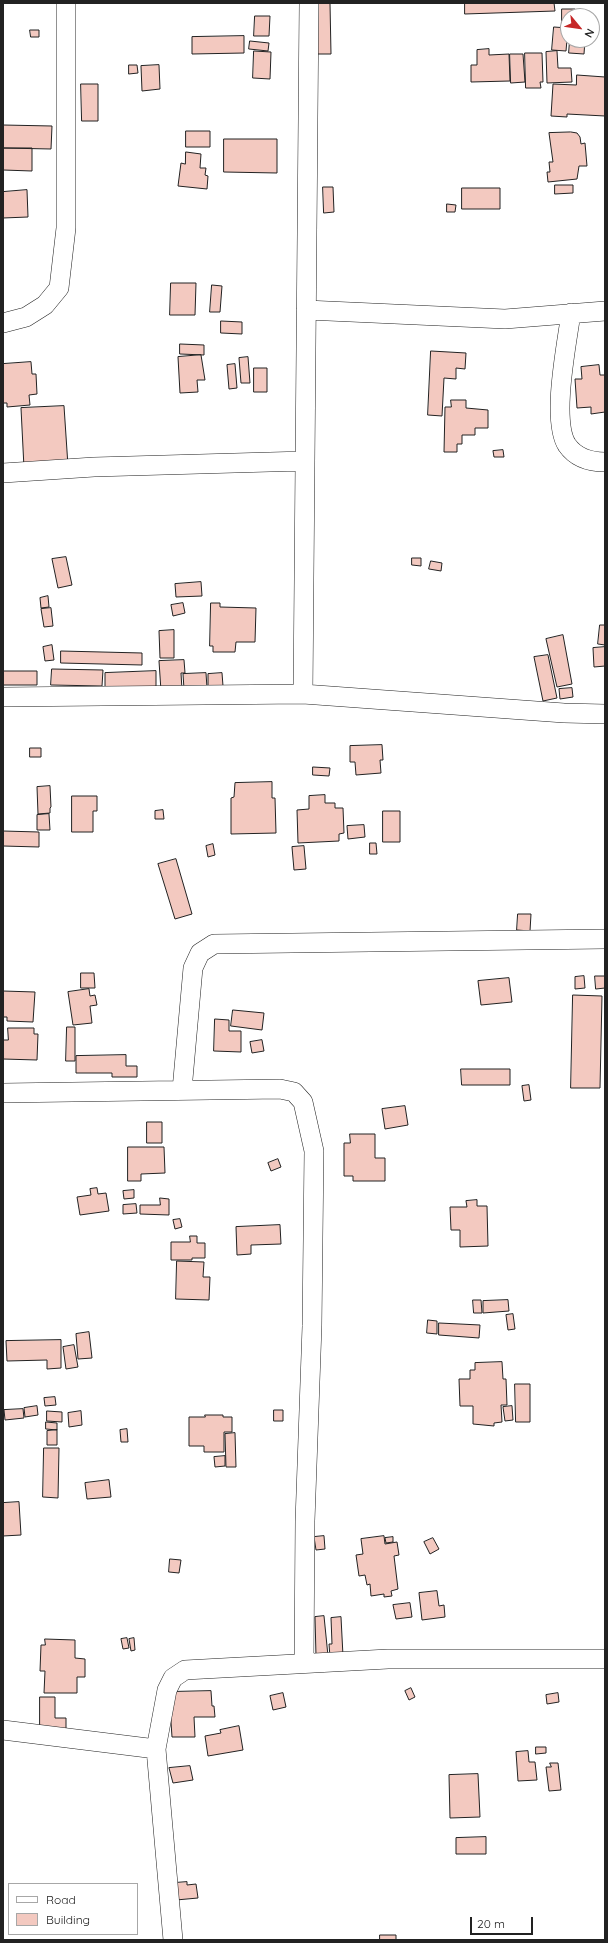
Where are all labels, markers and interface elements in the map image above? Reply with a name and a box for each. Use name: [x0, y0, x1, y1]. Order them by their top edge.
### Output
north arrow: [560, 8, 600, 48]
text: N: [582, 26, 598, 40]
legend: [8, 1883, 138, 1935]
text: Road: [46, 1892, 76, 1907]
scale bar: [472, 1909, 535, 1935]
text: Building: [46, 1912, 90, 1927]
text: 20 m: [477, 1916, 505, 1931]

